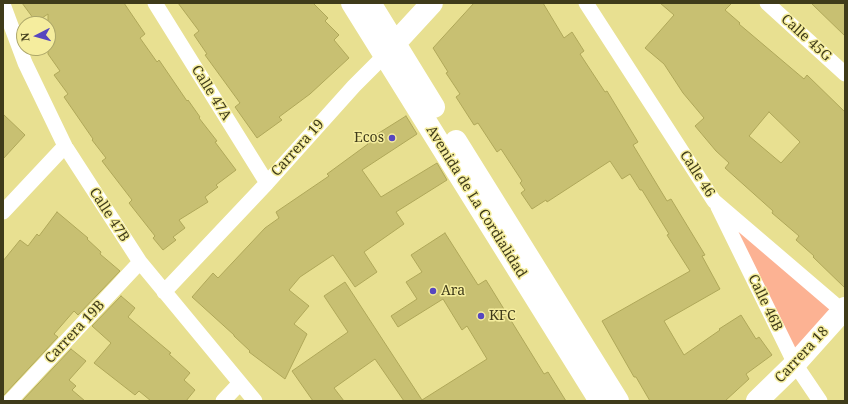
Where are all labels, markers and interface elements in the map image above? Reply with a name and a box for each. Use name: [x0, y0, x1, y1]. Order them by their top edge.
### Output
street label: Calle 45G: [777, 11, 835, 65]
north arrow: [16, 16, 56, 56]
text: N: [17, 32, 32, 42]
street label: Calle 47A: [187, 62, 235, 124]
street label: Carrera 19: [268, 116, 328, 180]
street label: Avenida de La Cordialidad: [422, 123, 530, 281]
place label: Ecos: [354, 130, 384, 146]
marker: Ecos: [387, 133, 397, 143]
street label: Calle 46: [676, 148, 718, 200]
street label: Calle 47B: [85, 185, 133, 245]
street label: Calle 46B: [744, 272, 786, 334]
place label: Ara: [441, 283, 465, 299]
marker: Ara: [428, 286, 438, 296]
street label: Carrera 19B: [42, 297, 108, 367]
place label: KFC: [489, 308, 516, 324]
marker: KFC: [476, 311, 486, 321]
street label: Carrera 18: [772, 323, 832, 387]

